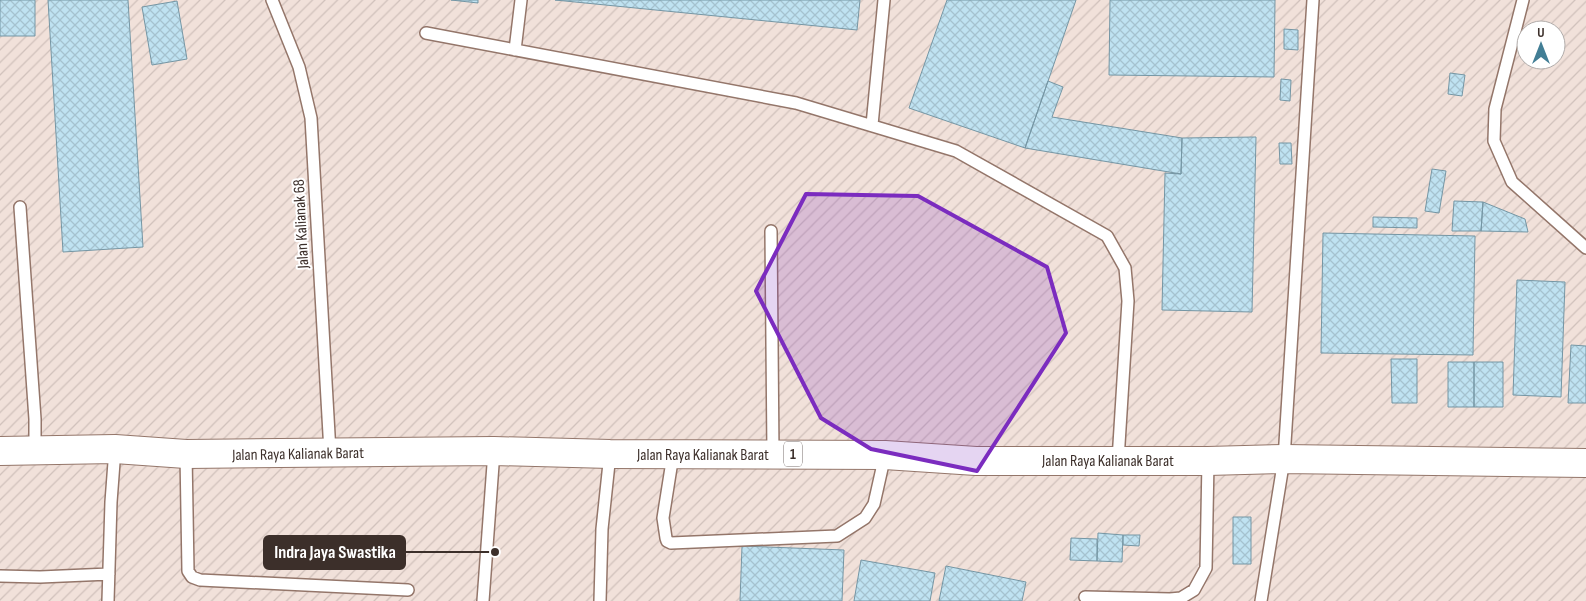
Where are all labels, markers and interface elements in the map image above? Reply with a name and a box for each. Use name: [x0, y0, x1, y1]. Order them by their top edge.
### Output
north arrow: [1516, 20, 1566, 70]
text: U: [1537, 24, 1545, 41]
street label: Jalan Kalianak 68: [290, 179, 313, 270]
road number: 1: [784, 442, 802, 466]
street label: Jalan Raya Kalianak Barat: [231, 444, 364, 465]
street label: Jalan Raya Kalianak Barat: [636, 446, 769, 465]
street label: Jalan Raya Kalianak Barat: [1041, 452, 1174, 471]
callout: Indra Jaya Swastika: [264, 536, 405, 569]
text: Indra Jaya Swastika: [274, 542, 396, 563]

